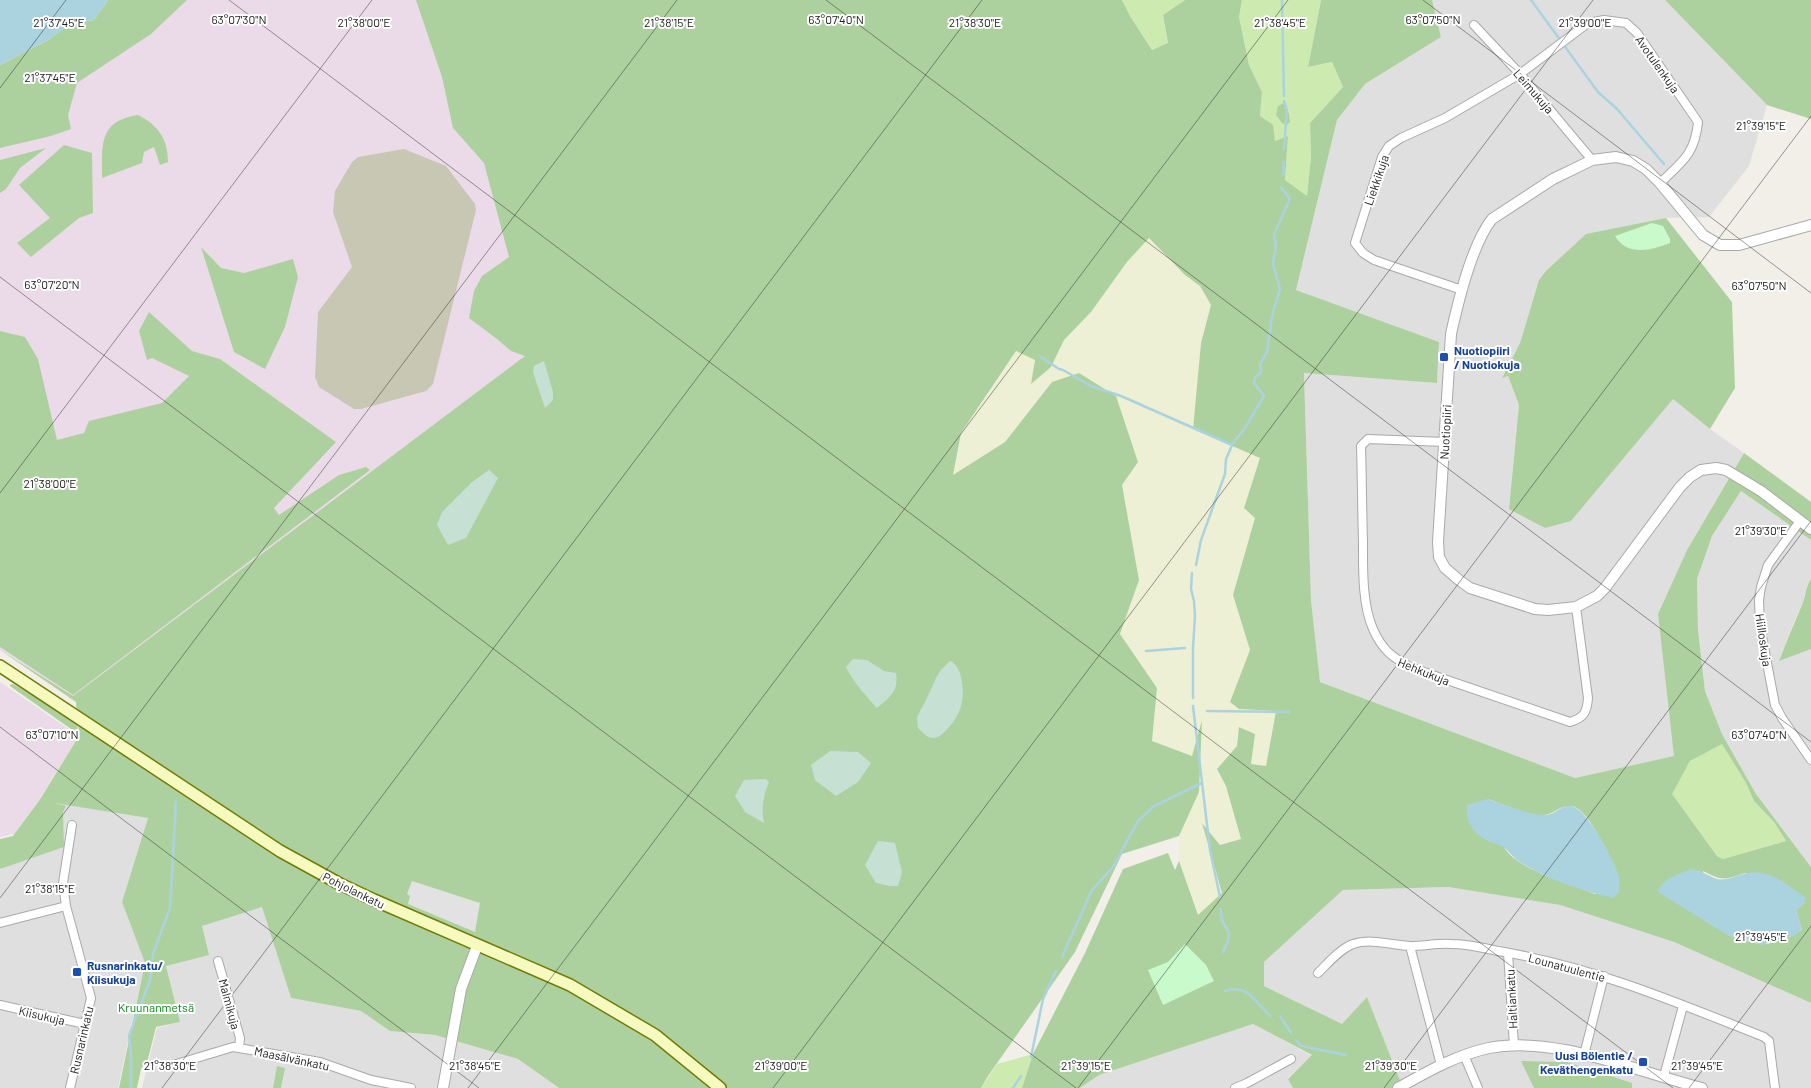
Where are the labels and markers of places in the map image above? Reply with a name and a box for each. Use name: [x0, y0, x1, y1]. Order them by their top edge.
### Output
place label: Nuotiopiiri / Nuotiokuja: [1454, 343, 1520, 371]
marker: Nuotiopiiri / Nuotiokuja: [1438, 351, 1450, 363]
place label: Rusnarinkatu/ Kiisukuja: [87, 958, 163, 986]
marker: Rusnarinkatu/ Kiisukuja: [71, 966, 83, 978]
place label: Uusi Bölentie / Keväthengenkatu: [1540, 1048, 1633, 1076]
marker: Uusi Bölentie / Keväthengenkatu: [1637, 1056, 1649, 1068]

